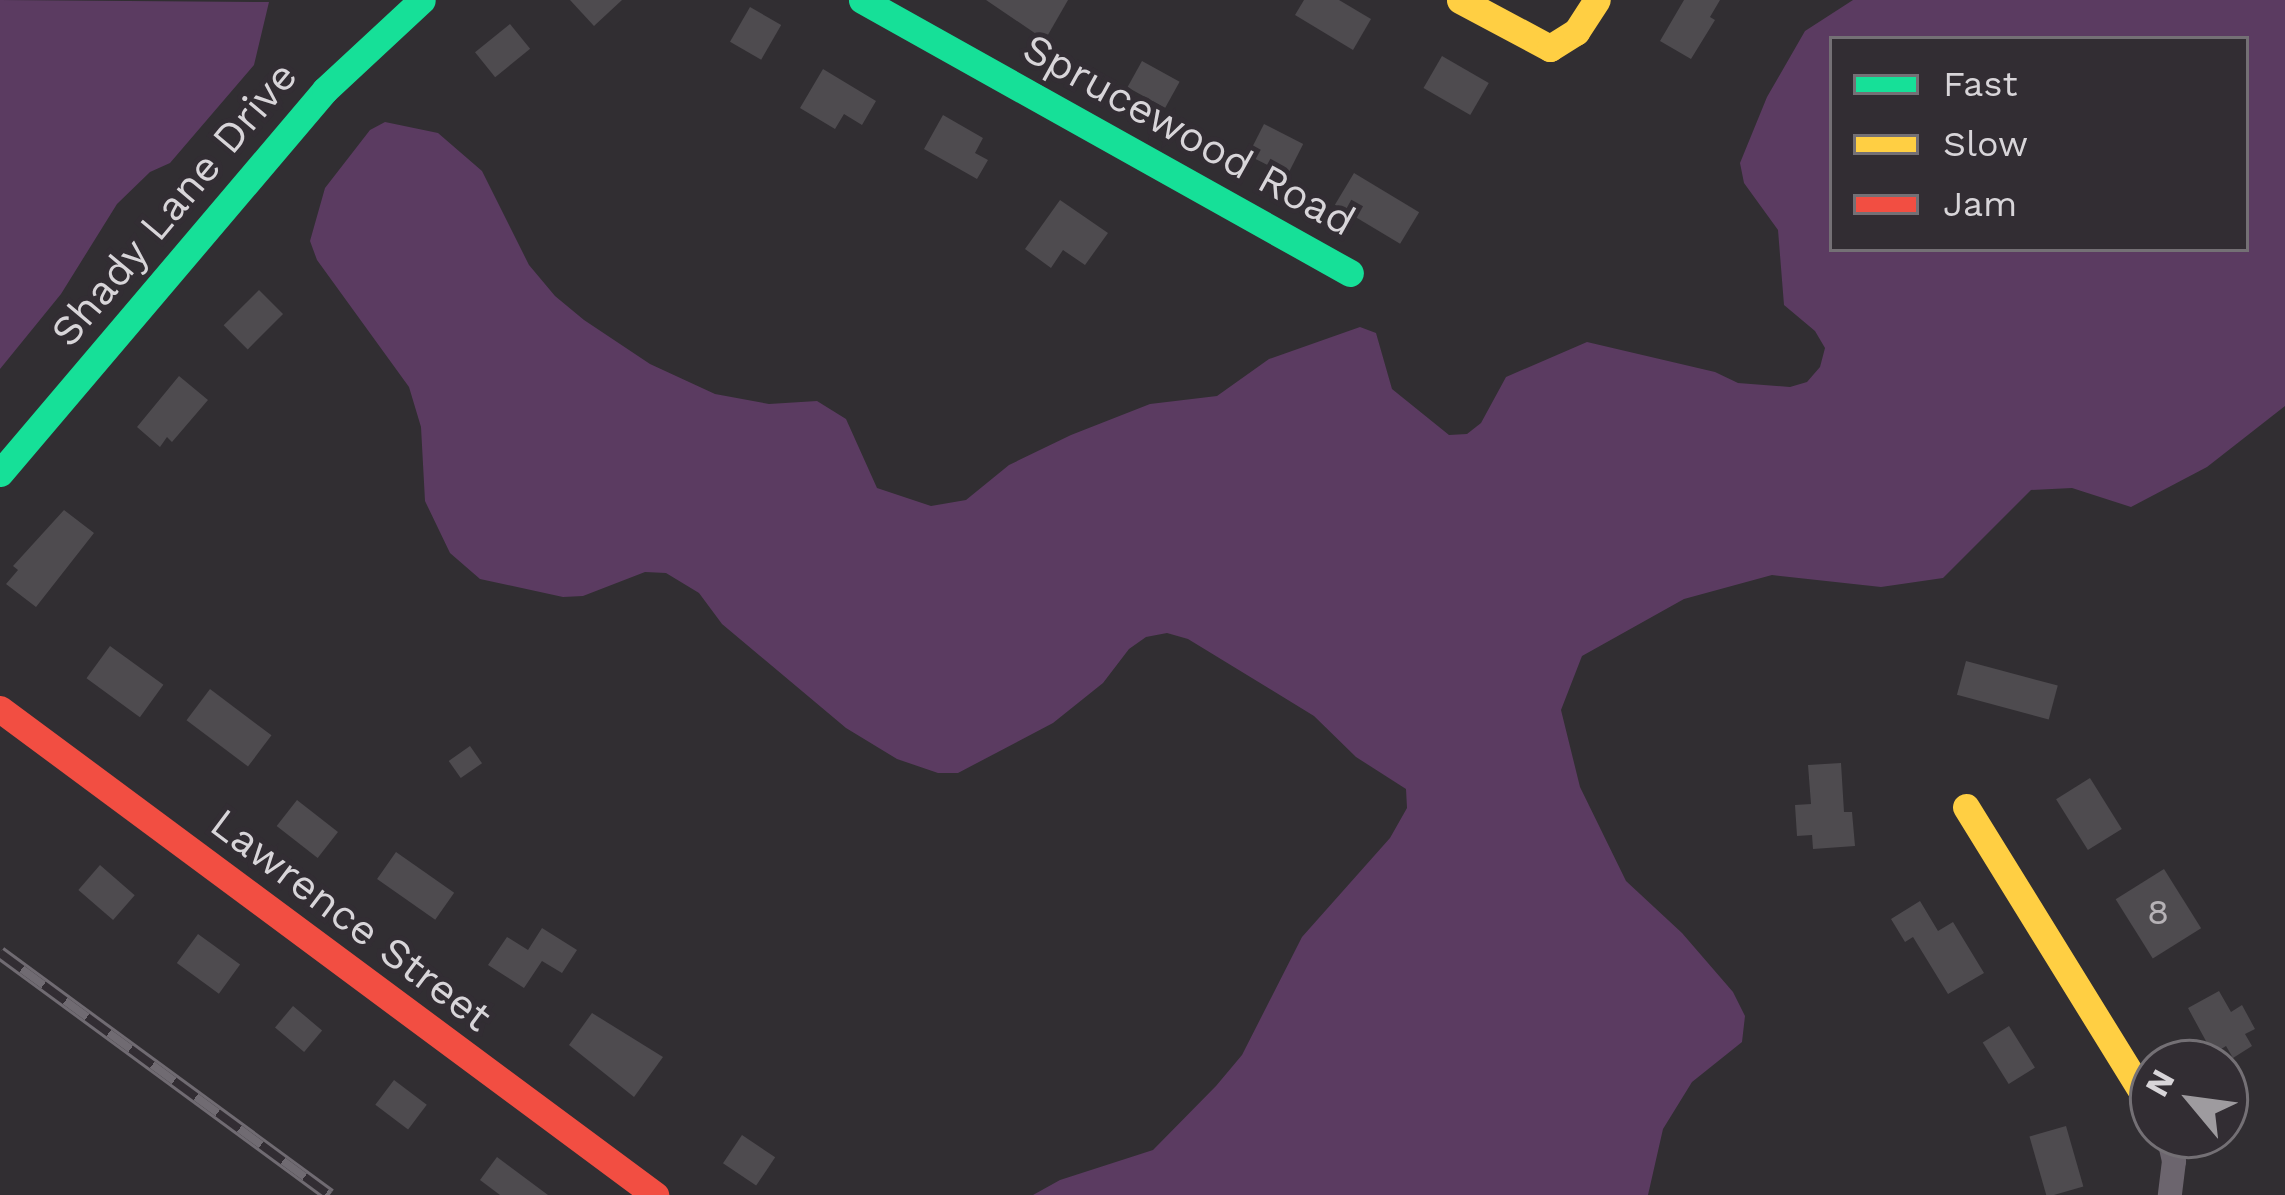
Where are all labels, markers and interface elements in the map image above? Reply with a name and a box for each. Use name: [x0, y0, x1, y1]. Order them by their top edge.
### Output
street label: Sprucewood Road: [1014, 23, 1364, 247]
legend: [1829, 36, 2249, 252]
street label: Shady Lane Drive: [40, 51, 308, 357]
text: Fast: [1943, 63, 2018, 105]
text: Slow: [1943, 123, 2028, 165]
text: Jam: [1943, 183, 2017, 225]
street label: Lawrence Street: [201, 798, 501, 1042]
house number: 8: [2147, 891, 2169, 935]
north arrow: [2129, 1039, 2249, 1159]
text: N: [2137, 1063, 2183, 1103]

